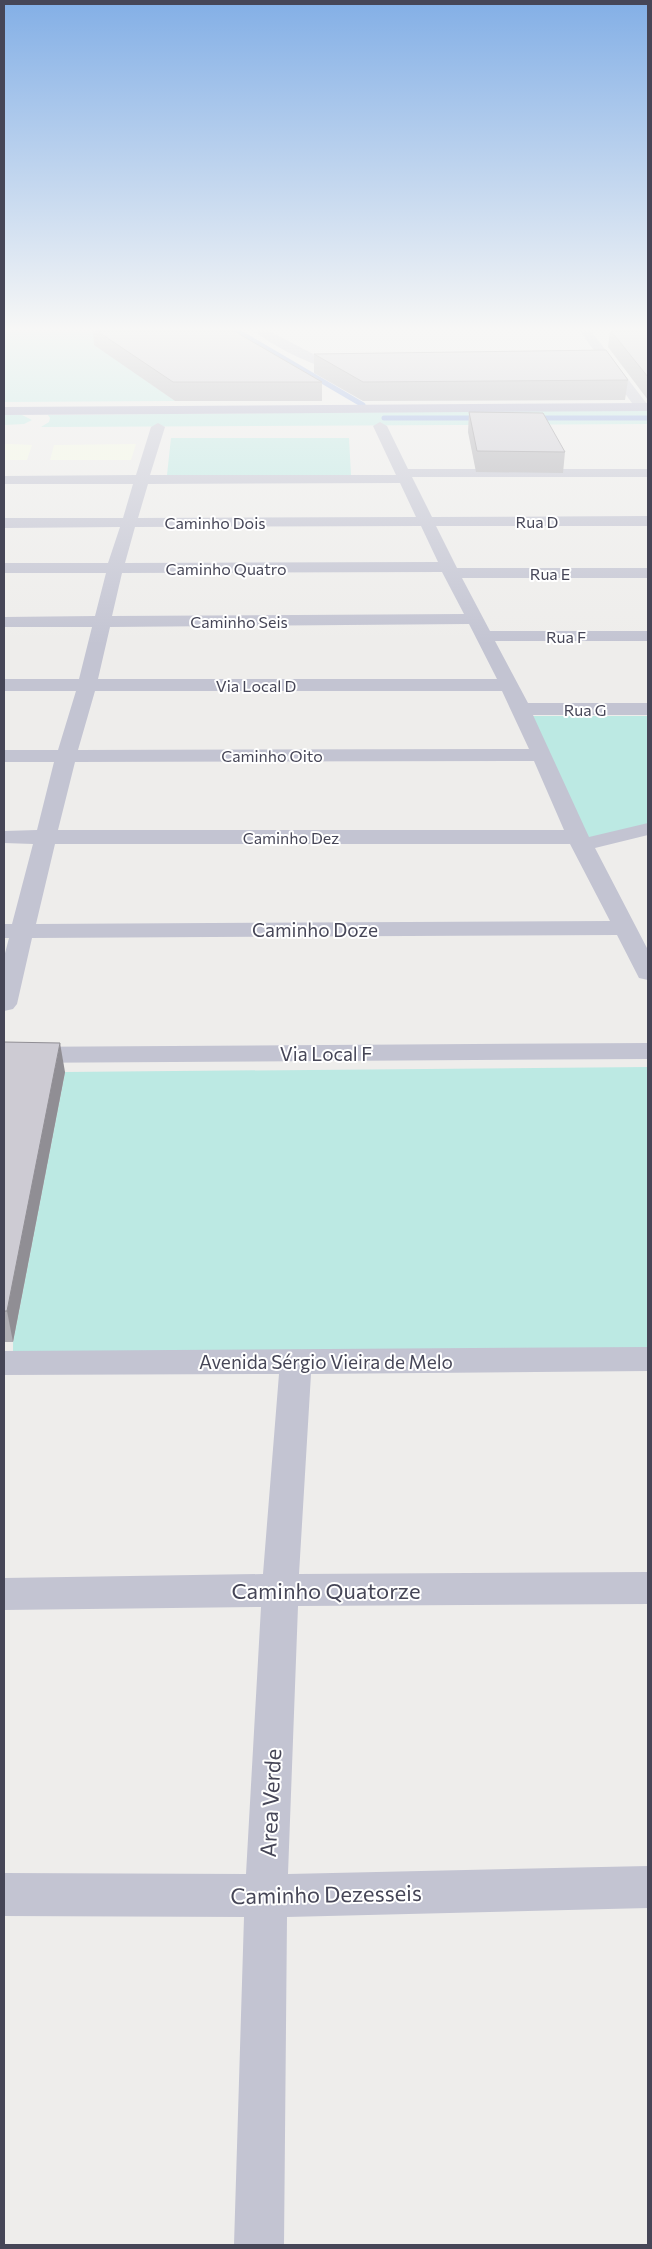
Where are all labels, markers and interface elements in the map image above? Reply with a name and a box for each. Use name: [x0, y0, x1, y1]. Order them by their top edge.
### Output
street label: Rua D: [516, 512, 558, 531]
street label: Caminho Dois: [164, 513, 266, 532]
street label: Caminho Quatro: [166, 559, 286, 578]
street label: Rua E: [530, 564, 570, 583]
street label: Caminho Seis: [190, 612, 288, 631]
street label: Rua F: [546, 627, 586, 646]
street label: Via Local D: [216, 676, 296, 695]
street label: Rua G: [564, 700, 606, 719]
street label: Caminho Oito: [221, 746, 323, 765]
street label: Caminho Dez: [243, 828, 339, 847]
street label: Caminho Doze: [252, 918, 378, 941]
street label: Via Local F: [280, 1042, 372, 1065]
street label: Avenida Sérgio Vieira de Melo: [199, 1350, 453, 1373]
street label: Caminho Quatorze: [231, 1577, 421, 1604]
street label: Area Verde: [254, 1748, 286, 1858]
street label: Caminho Dezesseis: [230, 1879, 422, 1909]

